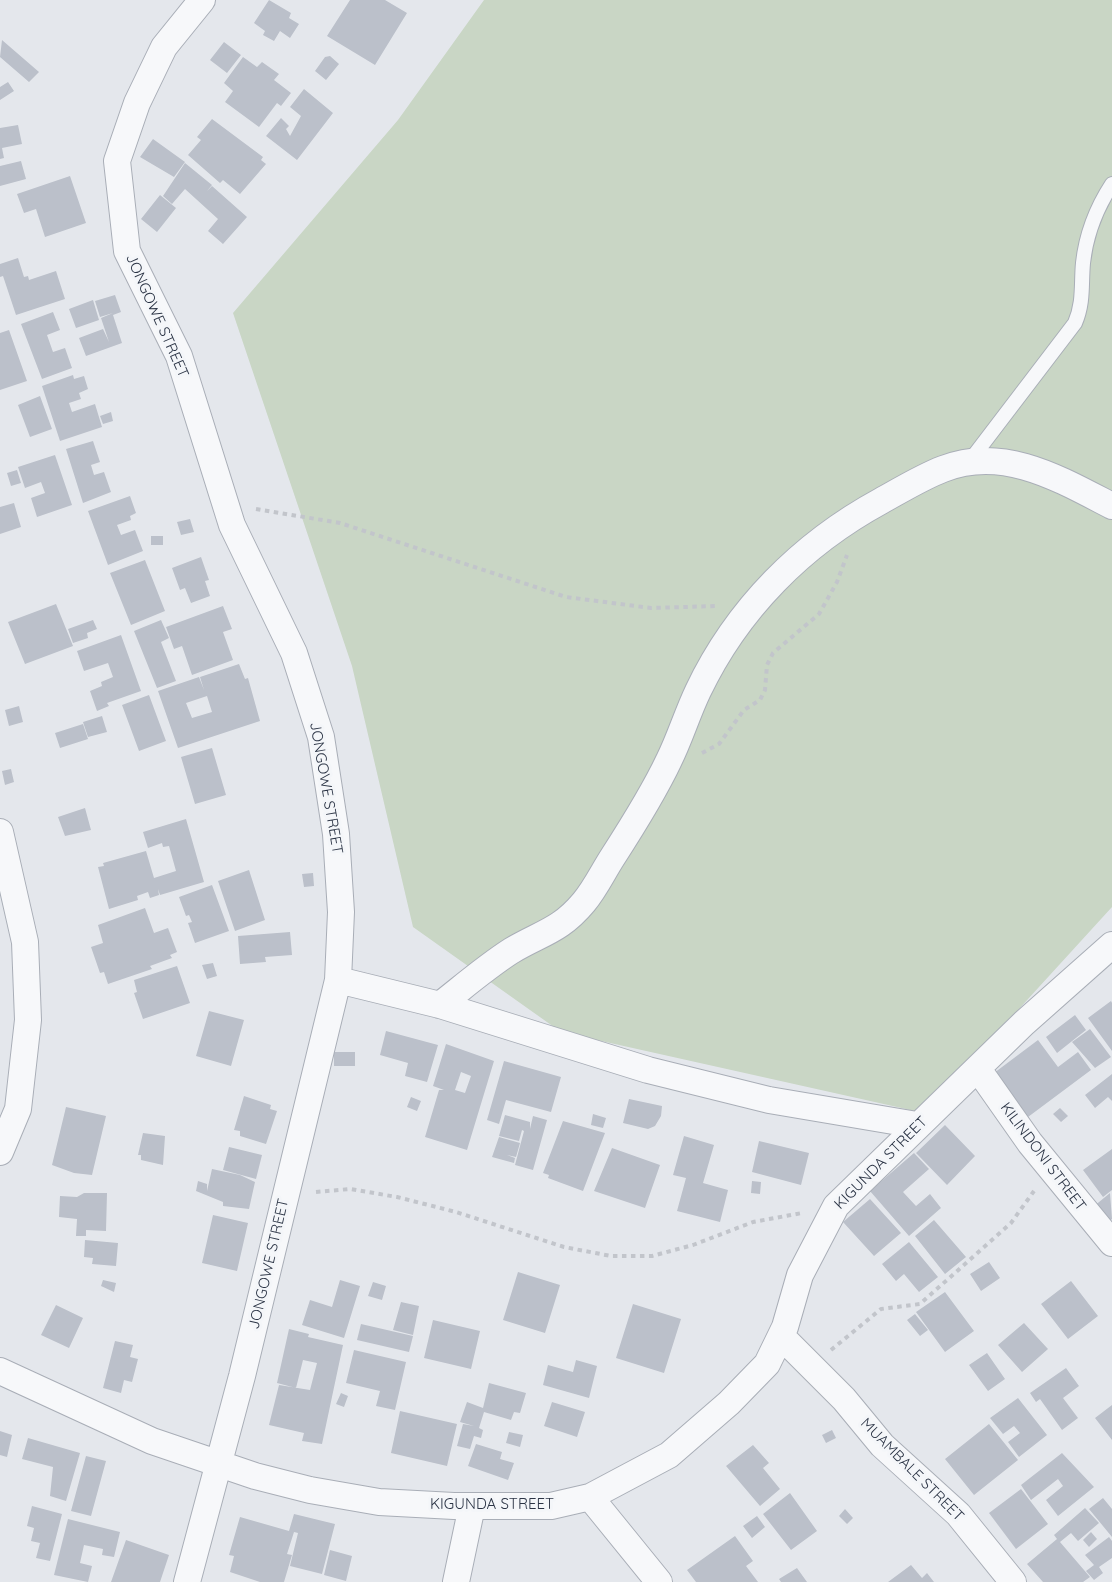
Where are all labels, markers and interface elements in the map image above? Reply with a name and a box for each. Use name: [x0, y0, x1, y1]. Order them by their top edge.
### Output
street label: JONGOWE STREET: [122, 251, 192, 381]
street label: JONGOWE STREET: [306, 721, 346, 855]
street label: KILINDONI STREET: [996, 1099, 1090, 1215]
street label: KIGUNDA STREET: [831, 1113, 931, 1213]
street label: JONGOWE STREET: [245, 1197, 293, 1331]
street label: MUAMBALE STREET: [857, 1415, 967, 1525]
street label: KIGUNDA STREET: [430, 1495, 554, 1513]

